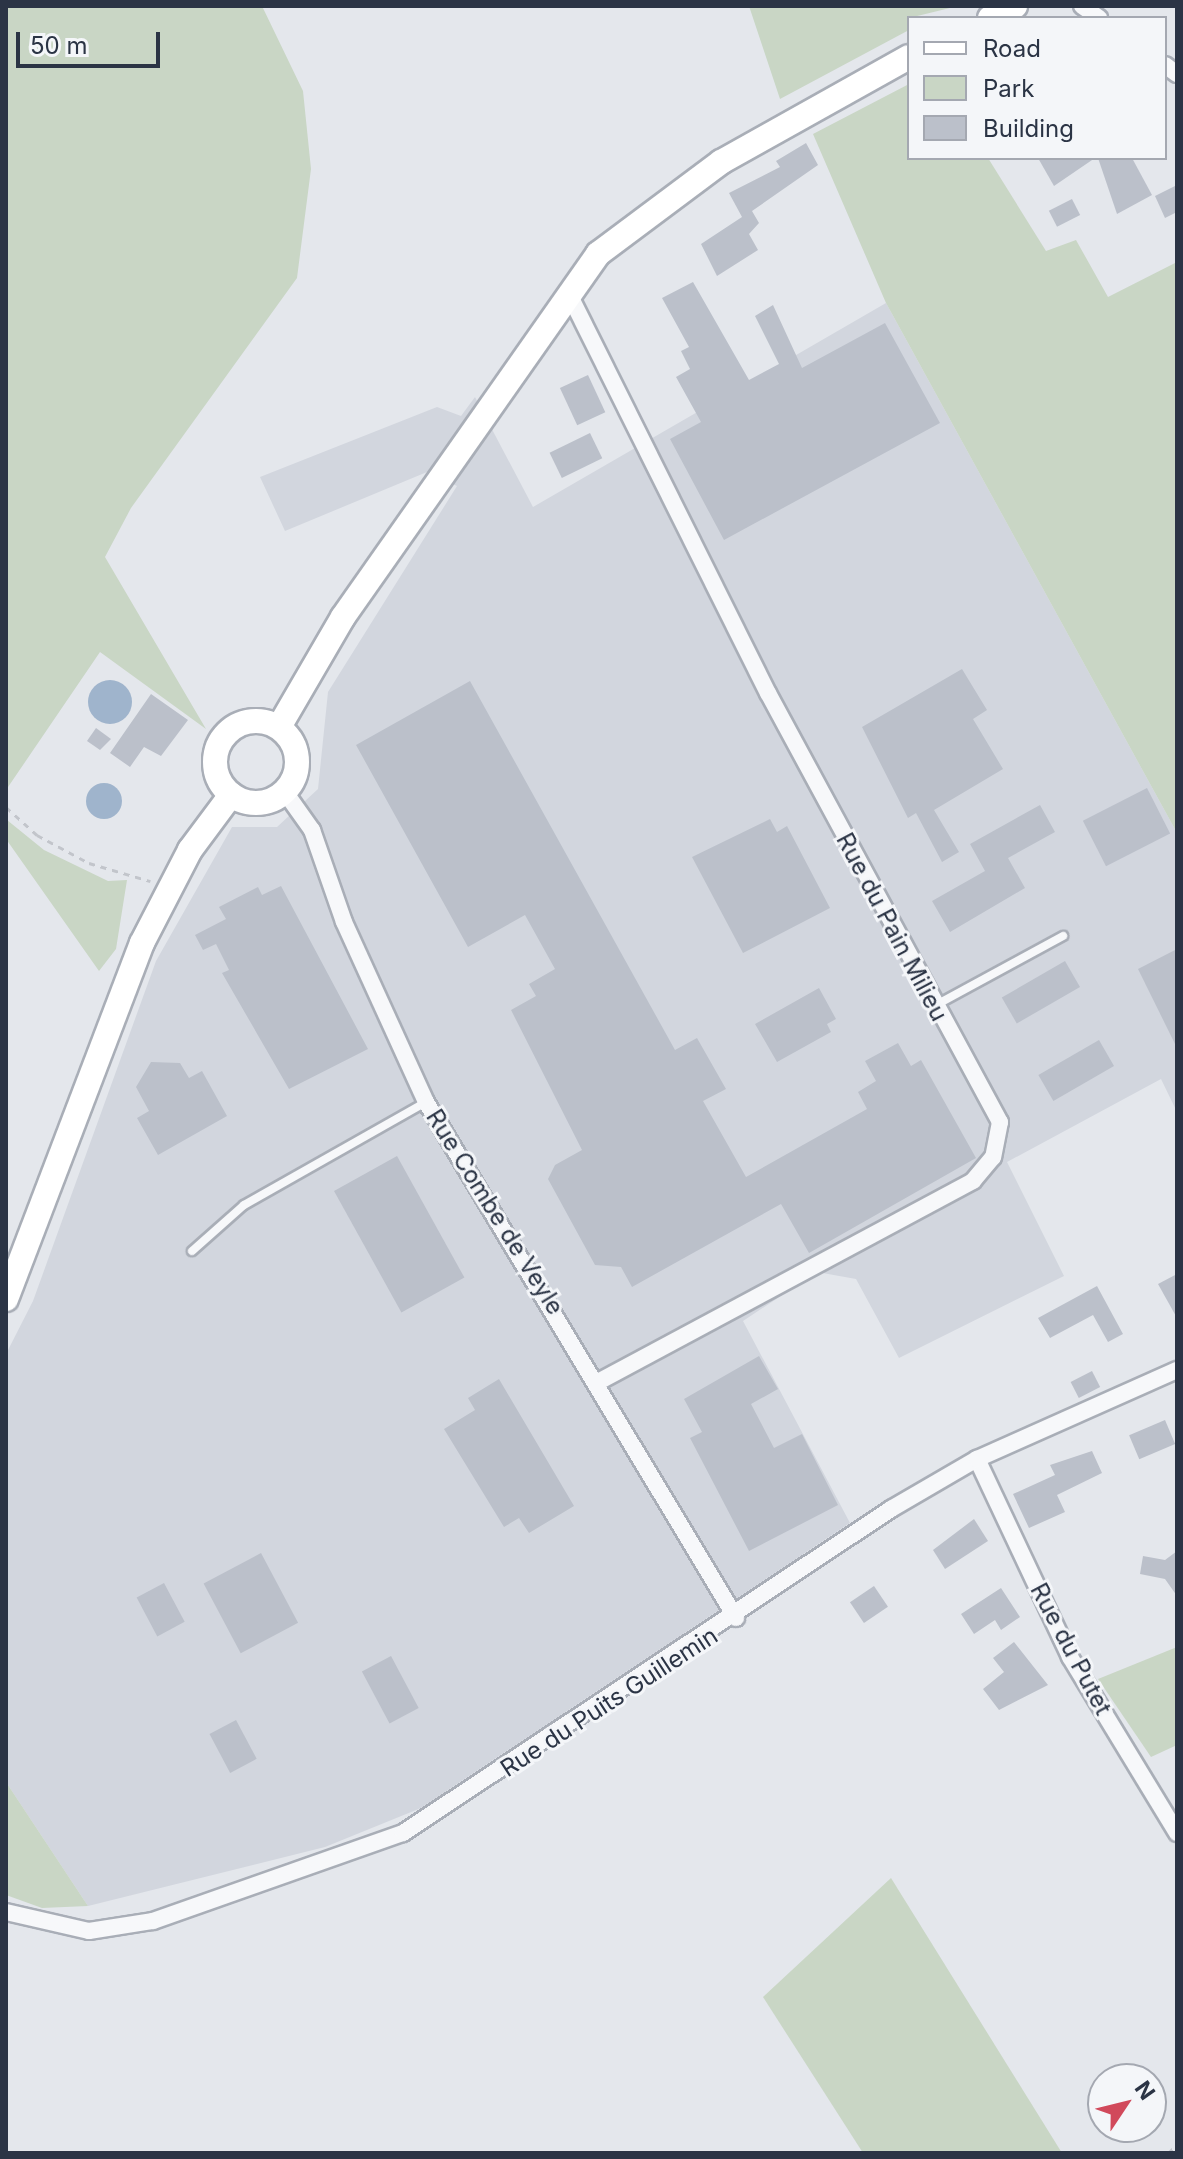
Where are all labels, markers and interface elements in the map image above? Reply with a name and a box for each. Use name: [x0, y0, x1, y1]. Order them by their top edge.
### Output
scale bar: [20, 16, 164, 66]
legend: [907, 16, 1167, 160]
text: 50 m: [30, 31, 88, 60]
text: Road: [983, 34, 1041, 63]
text: Park: [983, 74, 1034, 103]
text: Building: [983, 114, 1074, 143]
street label: Rue du Pain Milieu: [830, 828, 954, 1026]
street label: Rue Combe de Veyle: [420, 1104, 570, 1320]
street label: Rue du Putet: [1024, 1578, 1118, 1720]
street label: Rue du Puits Guillemin: [495, 1621, 723, 1783]
north arrow: [1087, 2063, 1167, 2143]
text: N: [1130, 2076, 1160, 2105]

